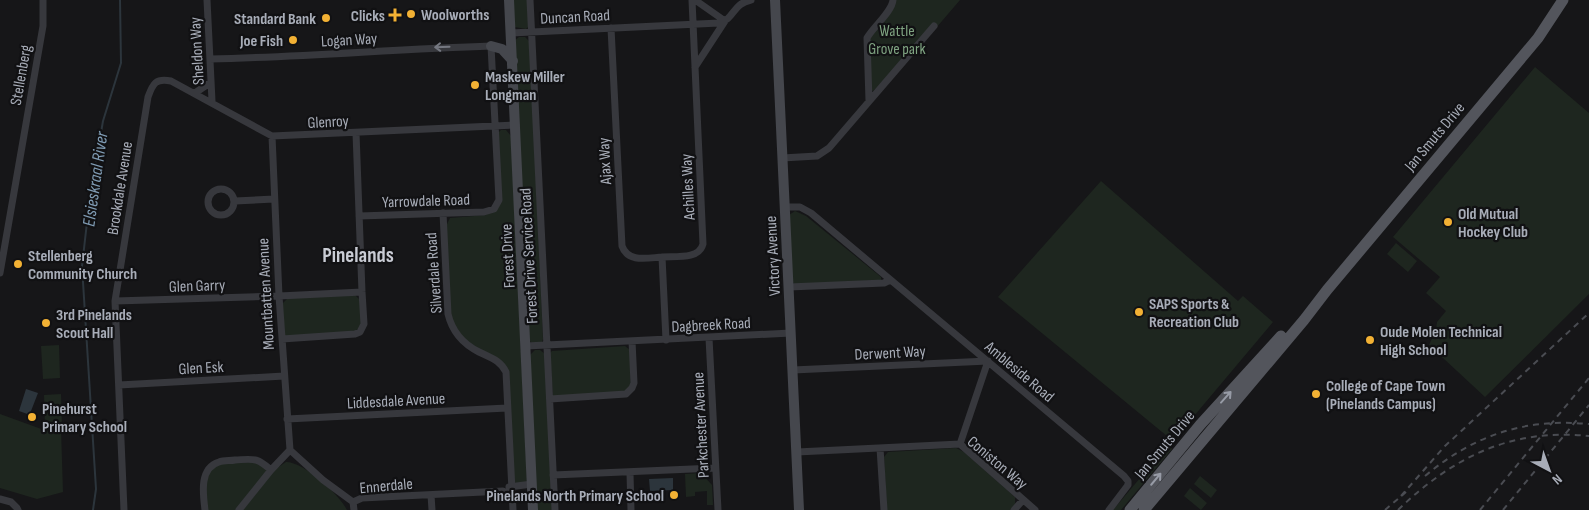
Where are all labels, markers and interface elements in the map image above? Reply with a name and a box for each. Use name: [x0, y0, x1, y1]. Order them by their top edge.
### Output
place label: Woolworths: [421, 6, 489, 25]
street label: Duncan Road: [540, 6, 610, 29]
place label: Clicks: [351, 7, 385, 26]
marker: Woolworths: [405, 8, 417, 20]
marker: Clicks: [389, 9, 401, 21]
place label: Standard Bank: [234, 10, 316, 29]
marker: Standard Bank: [320, 12, 332, 24]
street label: Sheldon Way: [186, 16, 209, 85]
park label: Wattle Grove park: [868, 22, 926, 59]
street label: Logan Way: [320, 30, 378, 51]
place label: Joe Fish: [239, 32, 283, 51]
marker: Joe Fish: [287, 34, 299, 46]
one-way arrow: [434, 43, 450, 52]
street label: Stellenberg: [7, 44, 36, 107]
place label: Maskew Miller Longman: [485, 68, 565, 105]
marker: Maskew Miller Longman: [469, 79, 481, 91]
street label: Jan Smuts Drive: [1400, 99, 1469, 176]
street label: Glenroy: [307, 112, 349, 133]
water label: Elsieskraal River: [78, 129, 113, 228]
street label: Ajax Way: [595, 137, 616, 186]
street label: Brookdale Avenue: [104, 140, 137, 236]
street label: Achilles Way: [677, 153, 700, 221]
street label: Forest Drive Service Road: [516, 187, 543, 324]
street label: Yarrowdale Road: [382, 190, 470, 213]
place label: Old Mutual Hockey Club: [1458, 205, 1528, 242]
street label: Victory Avenue: [762, 215, 785, 297]
marker: Old Mutual Hockey Club: [1442, 216, 1454, 228]
street label: Forest Drive: [497, 223, 520, 289]
street label: Silverdale Road: [422, 232, 447, 314]
street label: Mountbatten Avenue: [254, 237, 279, 350]
district label: Pinelands: [322, 243, 394, 268]
place label: Stellenberg Community Church: [28, 247, 137, 284]
marker: Stellenberg Community Church: [12, 258, 24, 270]
street label: Glen Garry: [169, 276, 226, 297]
place label: SAPS Sports & Recreation Club: [1149, 295, 1239, 332]
place label: 3rd Pinelands Scout Hall: [56, 306, 132, 343]
marker: SAPS Sports & Recreation Club: [1133, 306, 1145, 318]
street label: Dagbreek Road: [671, 314, 751, 337]
marker: 3rd Pinelands Scout Hall: [40, 317, 52, 329]
place label: Oude Molen Technical High School: [1380, 323, 1502, 360]
marker: Oude Molen Technical High School: [1364, 334, 1376, 346]
street label: Ambleside Road: [980, 337, 1058, 407]
street label: Derwent Way: [854, 342, 926, 365]
street label: Glen Esk: [178, 358, 224, 379]
street label: Parkchester Avenue: [689, 371, 714, 478]
place label: College of Cape Town (Pinelands Campus): [1326, 377, 1445, 414]
marker: College of Cape Town (Pinelands Campus): [1310, 388, 1322, 400]
street label: Liddesdale Avenue: [346, 389, 446, 414]
one-way arrow: [1220, 390, 1232, 403]
place label: Pinehurst Primary School: [42, 400, 127, 437]
street label: Jan Smuts Drive: [1130, 407, 1199, 484]
marker: Pinehurst Primary School: [26, 411, 38, 423]
street label: Coniston Way: [963, 432, 1031, 494]
north arrow: [1524, 445, 1574, 495]
text: N: [1549, 471, 1566, 488]
one-way arrow: [1150, 472, 1161, 485]
street label: Ennerdale: [359, 475, 414, 498]
place label: Pinelands North Primary School: [486, 487, 664, 506]
marker: Pinelands North Primary School: [668, 489, 680, 501]

